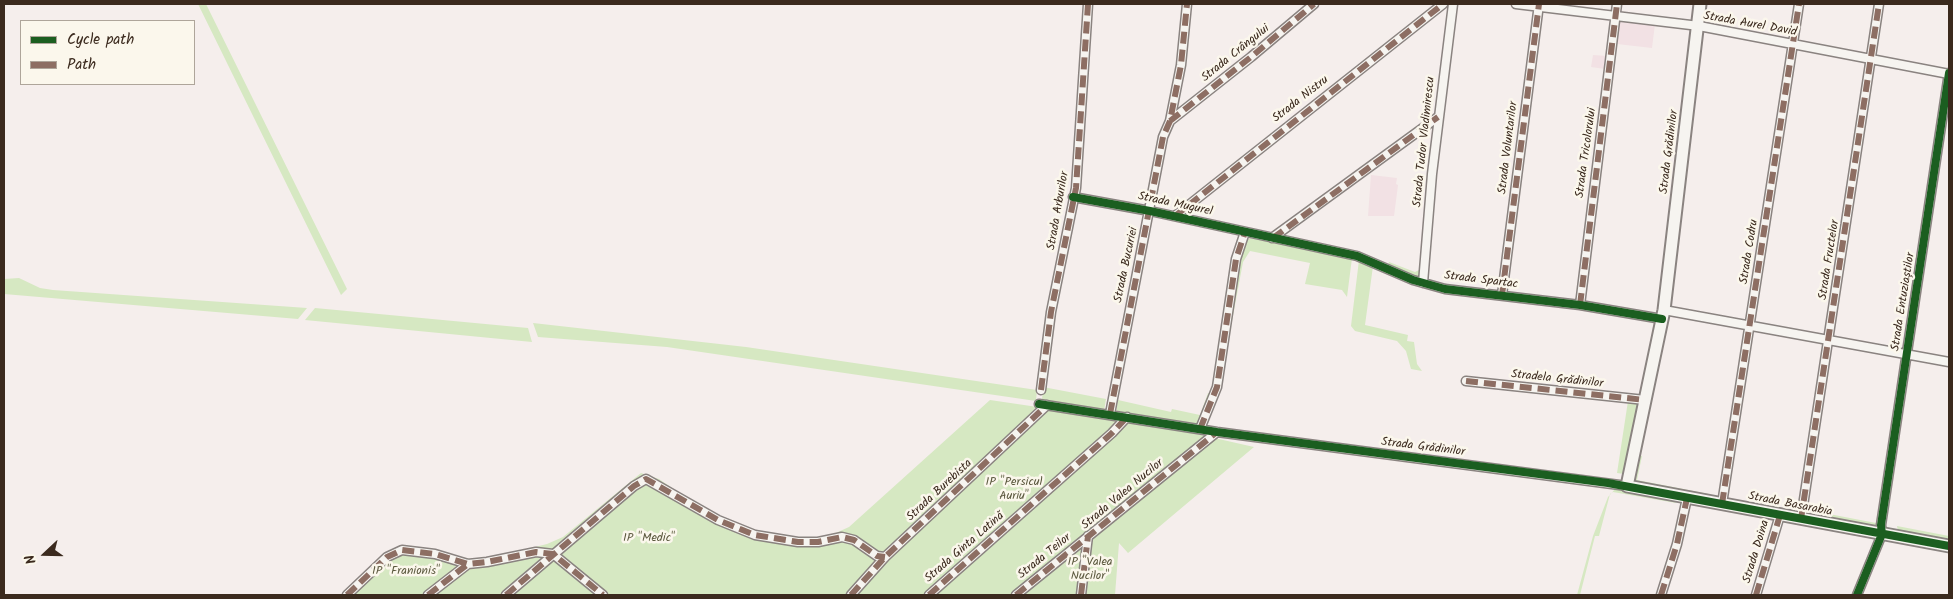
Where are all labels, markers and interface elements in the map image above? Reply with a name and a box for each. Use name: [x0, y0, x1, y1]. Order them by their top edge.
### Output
street label: Strada Aurel David: [1702, 10, 1798, 40]
legend: [20, 20, 195, 85]
street label: Strada Crângului: [1199, 22, 1273, 86]
text: Cycle path: [67, 28, 134, 52]
text: Path: [67, 53, 96, 77]
street label: Strada Nistru: [1270, 74, 1332, 126]
street label: Strada Tudor Vladimirescu: [1411, 76, 1439, 208]
street label: Strada Voluntarilor: [1496, 101, 1522, 195]
street label: Strada Tricolorului: [1574, 107, 1600, 199]
street label: Strada Grădinilor: [1658, 109, 1682, 195]
street label: Strada Arburilor: [1045, 171, 1073, 251]
street label: Strada Mugurel: [1136, 190, 1214, 220]
street label: Strada Codru: [1738, 219, 1762, 285]
street label: Strada Fructelor: [1817, 219, 1843, 301]
street label: Strada Bucuriei: [1112, 226, 1142, 304]
street label: Strada Entuziaștilor: [1889, 252, 1919, 352]
street label: Strada Spartac: [1443, 269, 1519, 293]
street label: Stradela Grădinilor: [1510, 368, 1604, 392]
street label: Strada Grădinilor: [1380, 436, 1466, 460]
street label: Strada Burebista: [904, 457, 976, 525]
street label: Strada Valea Nucilor: [1079, 457, 1167, 533]
park label: IP "Persicul Auriu": [986, 476, 1042, 504]
street label: Strada Basarabia: [1747, 490, 1833, 520]
street label: Strada Ginta Latină: [922, 510, 1008, 586]
street label: Strada Doina: [1741, 519, 1773, 585]
north arrow: [20, 529, 70, 579]
street label: Strada Teilor: [1016, 531, 1074, 583]
park label: IP "Medic": [623, 532, 675, 546]
text: N: [19, 551, 43, 567]
park label: IP "Valea Nucilor": [1068, 556, 1112, 584]
park label: IP "Franionis": [372, 565, 440, 579]

